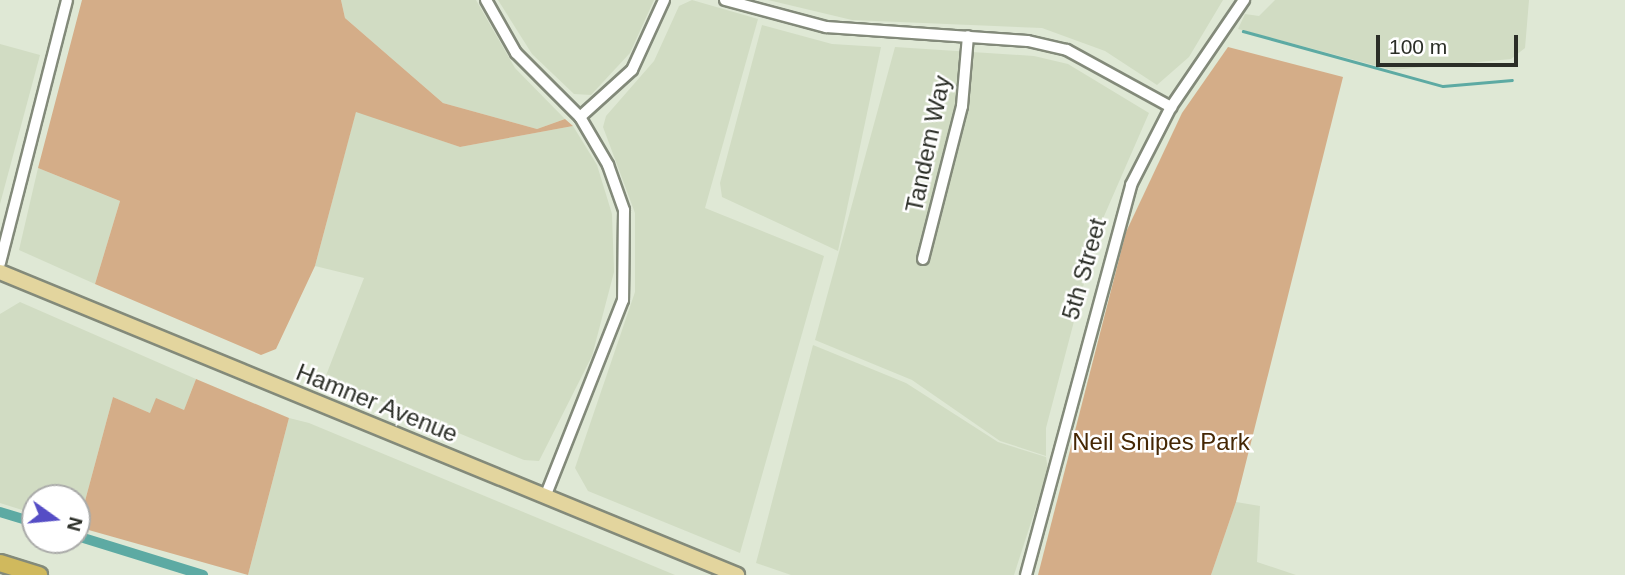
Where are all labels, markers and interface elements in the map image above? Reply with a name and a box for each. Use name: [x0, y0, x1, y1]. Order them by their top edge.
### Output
scale bar: [1380, 21, 1522, 65]
text: 100 m: [1389, 35, 1447, 58]
street label: Tandem Way: [899, 73, 957, 215]
street label: 5th Street: [1056, 215, 1112, 323]
street label: Hamner Avenue: [291, 357, 463, 449]
park label: Neil Snipes Park: [1072, 428, 1250, 456]
north arrow: [21, 484, 91, 554]
text: N: [63, 515, 87, 533]

